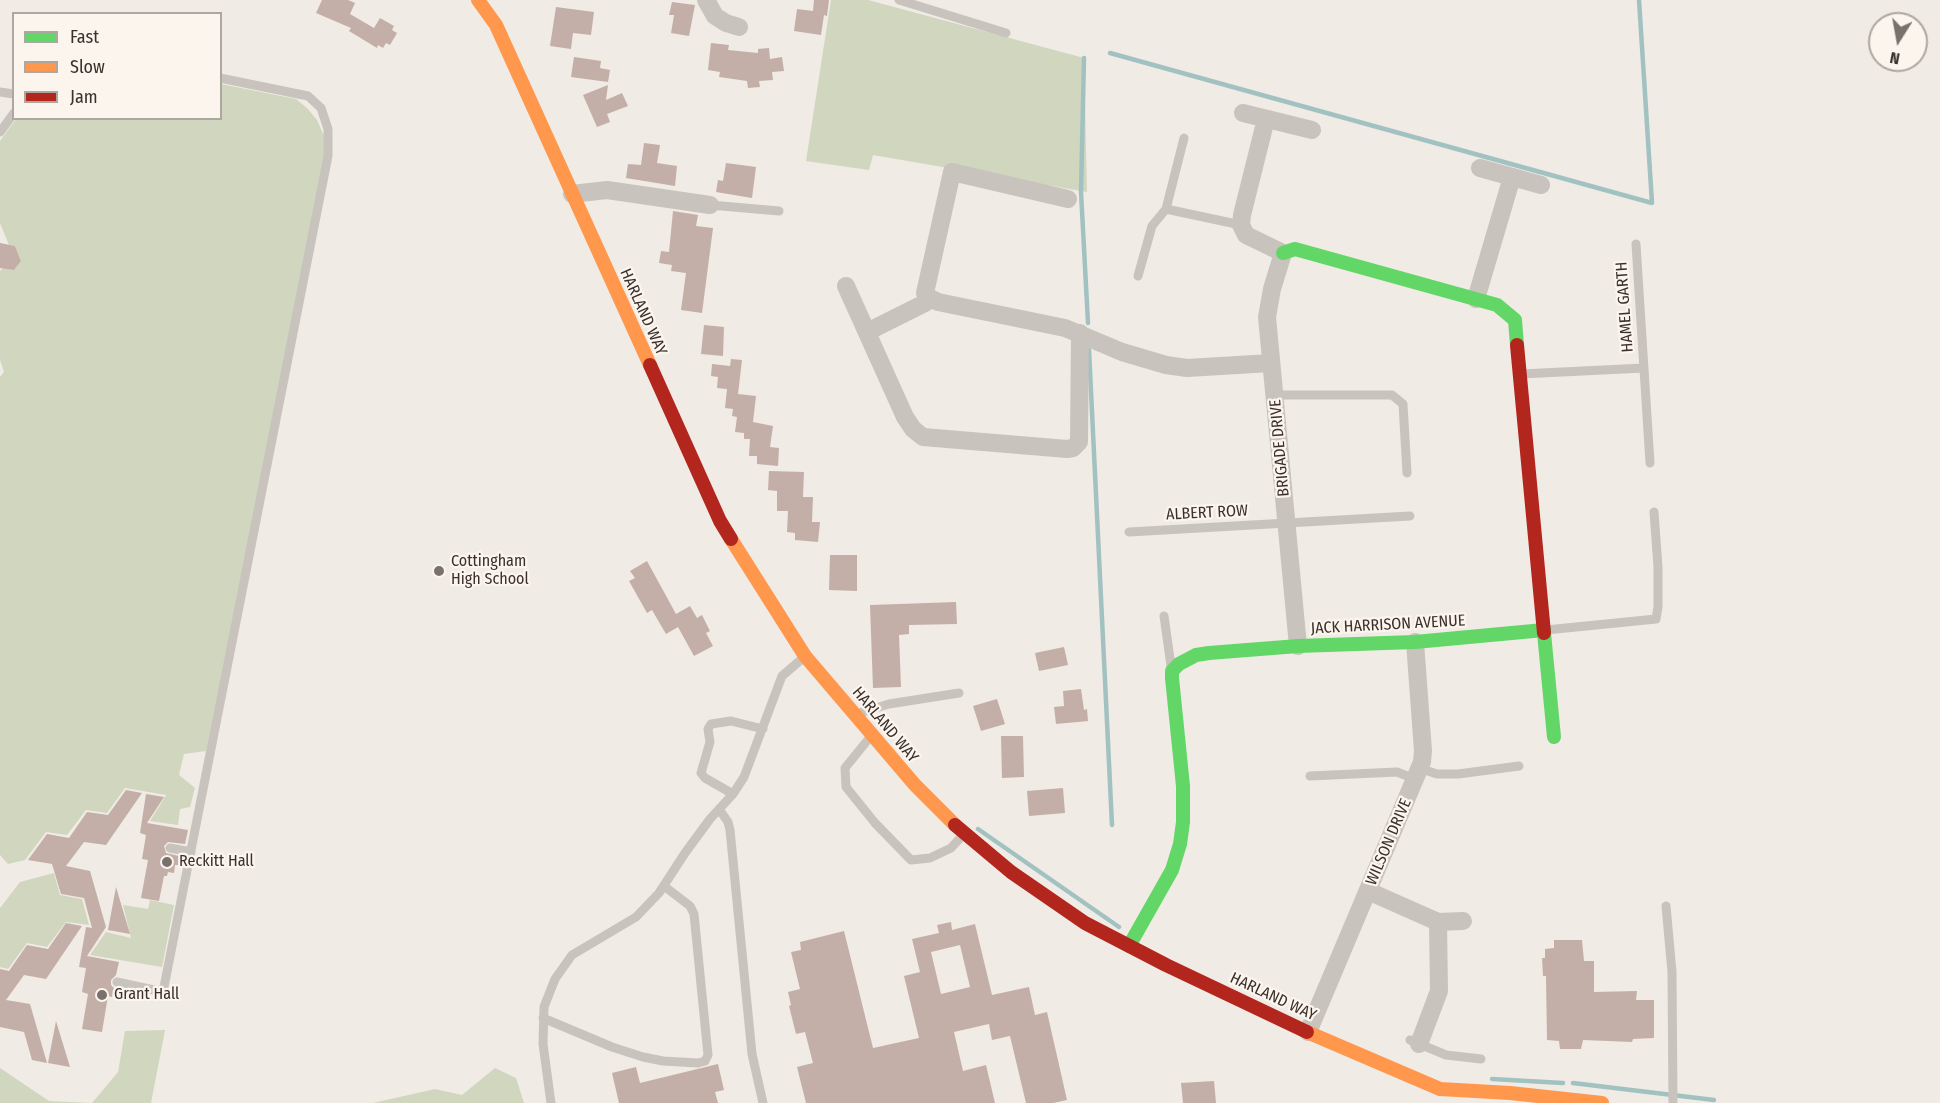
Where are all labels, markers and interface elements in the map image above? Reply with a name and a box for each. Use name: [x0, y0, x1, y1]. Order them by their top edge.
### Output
legend: [12, 12, 222, 120]
north arrow: [1868, 12, 1928, 72]
text: Fast: [70, 26, 99, 48]
text: N: [1888, 48, 1901, 68]
text: Slow: [70, 56, 105, 78]
text: Jam: [70, 86, 98, 108]
street label: HAMEL GARTH: [1612, 261, 1638, 353]
street label: HARLAND WAY: [615, 266, 671, 358]
street label: BRIGADE DRIVE: [1266, 399, 1294, 497]
street label: ALBERT ROW: [1166, 501, 1248, 525]
place label: Cottingham High School: [451, 552, 529, 590]
marker: Cottingham High School: [432, 564, 446, 578]
street label: JACK HARRISON AVENUE: [1310, 611, 1466, 639]
street label: HARLAND WAY: [848, 683, 922, 767]
street label: WILSON DRIVE: [1362, 796, 1416, 888]
place label: Reckitt Hall: [179, 852, 254, 872]
marker: Reckitt Hall: [160, 855, 174, 869]
street label: HARLAND WAY: [1227, 969, 1319, 1025]
place label: Grant Hall: [114, 985, 179, 1005]
marker: Grant Hall: [95, 988, 109, 1002]

